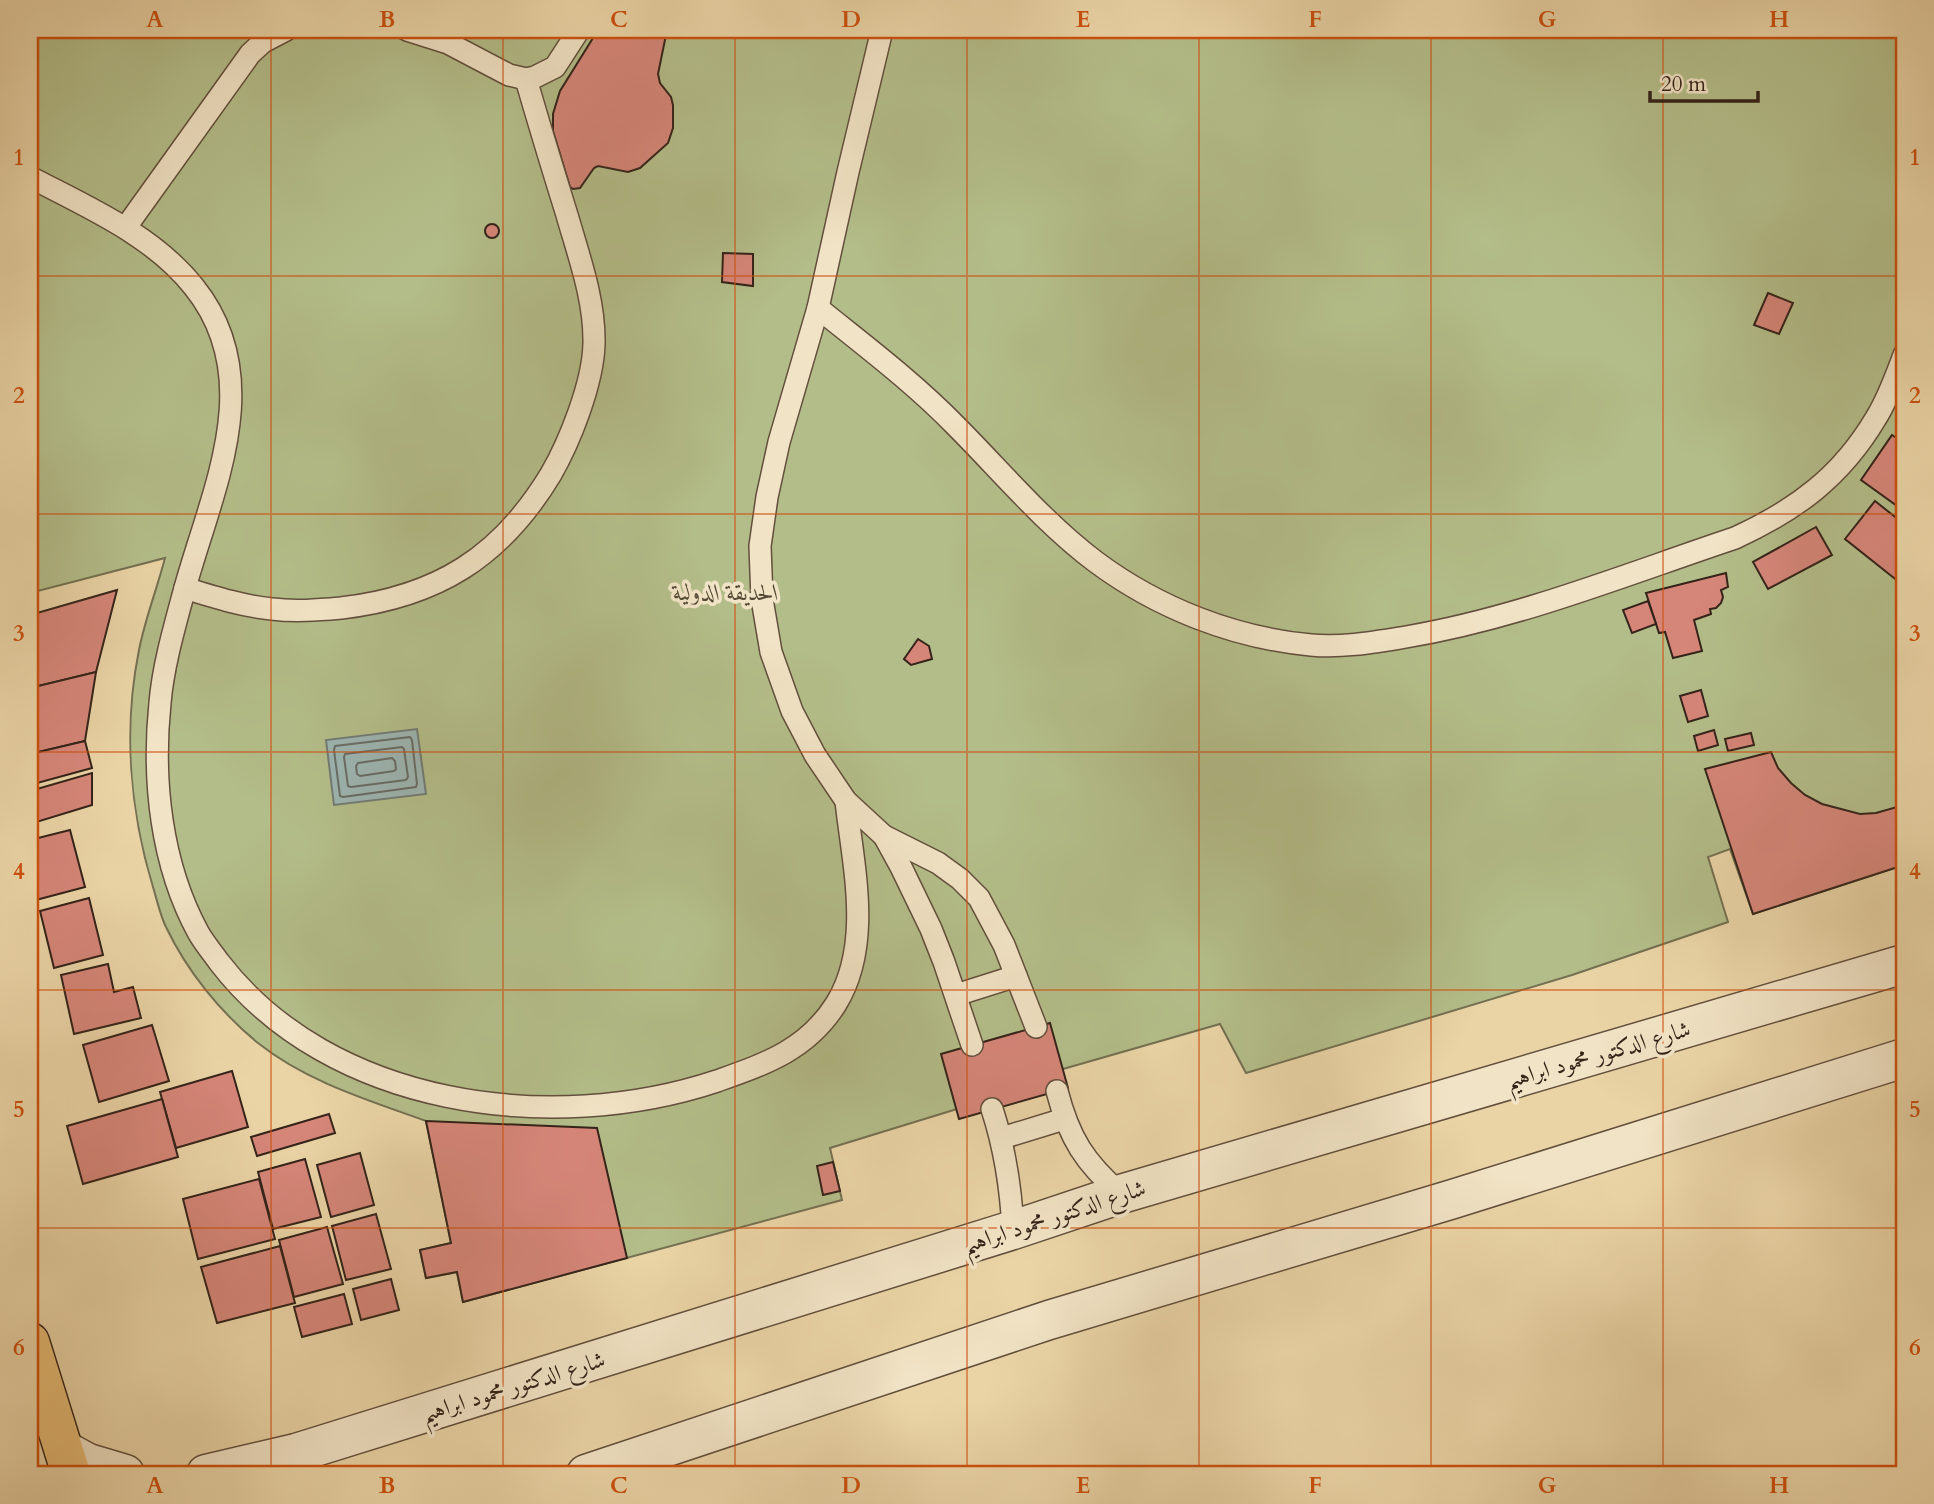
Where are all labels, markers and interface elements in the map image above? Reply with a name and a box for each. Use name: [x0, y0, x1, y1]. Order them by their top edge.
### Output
text: A: [146, 4, 164, 35]
text: B: [379, 4, 395, 35]
text: C: [610, 4, 628, 35]
text: D: [841, 4, 861, 35]
text: E: [1076, 4, 1090, 35]
text: F: [1308, 4, 1322, 35]
text: G: [1538, 4, 1557, 35]
text: H: [1769, 4, 1789, 35]
scale bar: [1650, 60, 1759, 104]
text: 20 m: [1661, 70, 1706, 99]
text: 1: [13, 142, 25, 173]
text: 1: [1909, 142, 1921, 173]
text: 2: [13, 380, 25, 411]
text: 2: [1909, 380, 1921, 411]
park label: الحديقة الدولية: [671, 577, 779, 608]
text: 3: [13, 618, 25, 649]
text: 3: [1909, 618, 1921, 649]
text: 4: [13, 856, 25, 887]
text: 4: [1909, 856, 1921, 887]
street label: شارع الدكتور محمود ابراهيم: [1502, 1013, 1696, 1102]
text: 5: [13, 1094, 25, 1125]
text: 5: [1909, 1094, 1921, 1125]
street label: شارع الدكتور محمود ابراهيم: [959, 1172, 1152, 1267]
text: 6: [13, 1332, 25, 1363]
text: 6: [1909, 1332, 1921, 1363]
street label: شارع الدكتور محمود ابراهيم: [417, 1344, 611, 1436]
text: A: [146, 1470, 164, 1501]
text: B: [379, 1470, 395, 1501]
text: C: [610, 1470, 628, 1501]
text: D: [841, 1470, 861, 1501]
text: E: [1076, 1470, 1090, 1501]
text: F: [1308, 1470, 1322, 1501]
text: G: [1538, 1470, 1557, 1501]
text: H: [1769, 1470, 1789, 1501]

